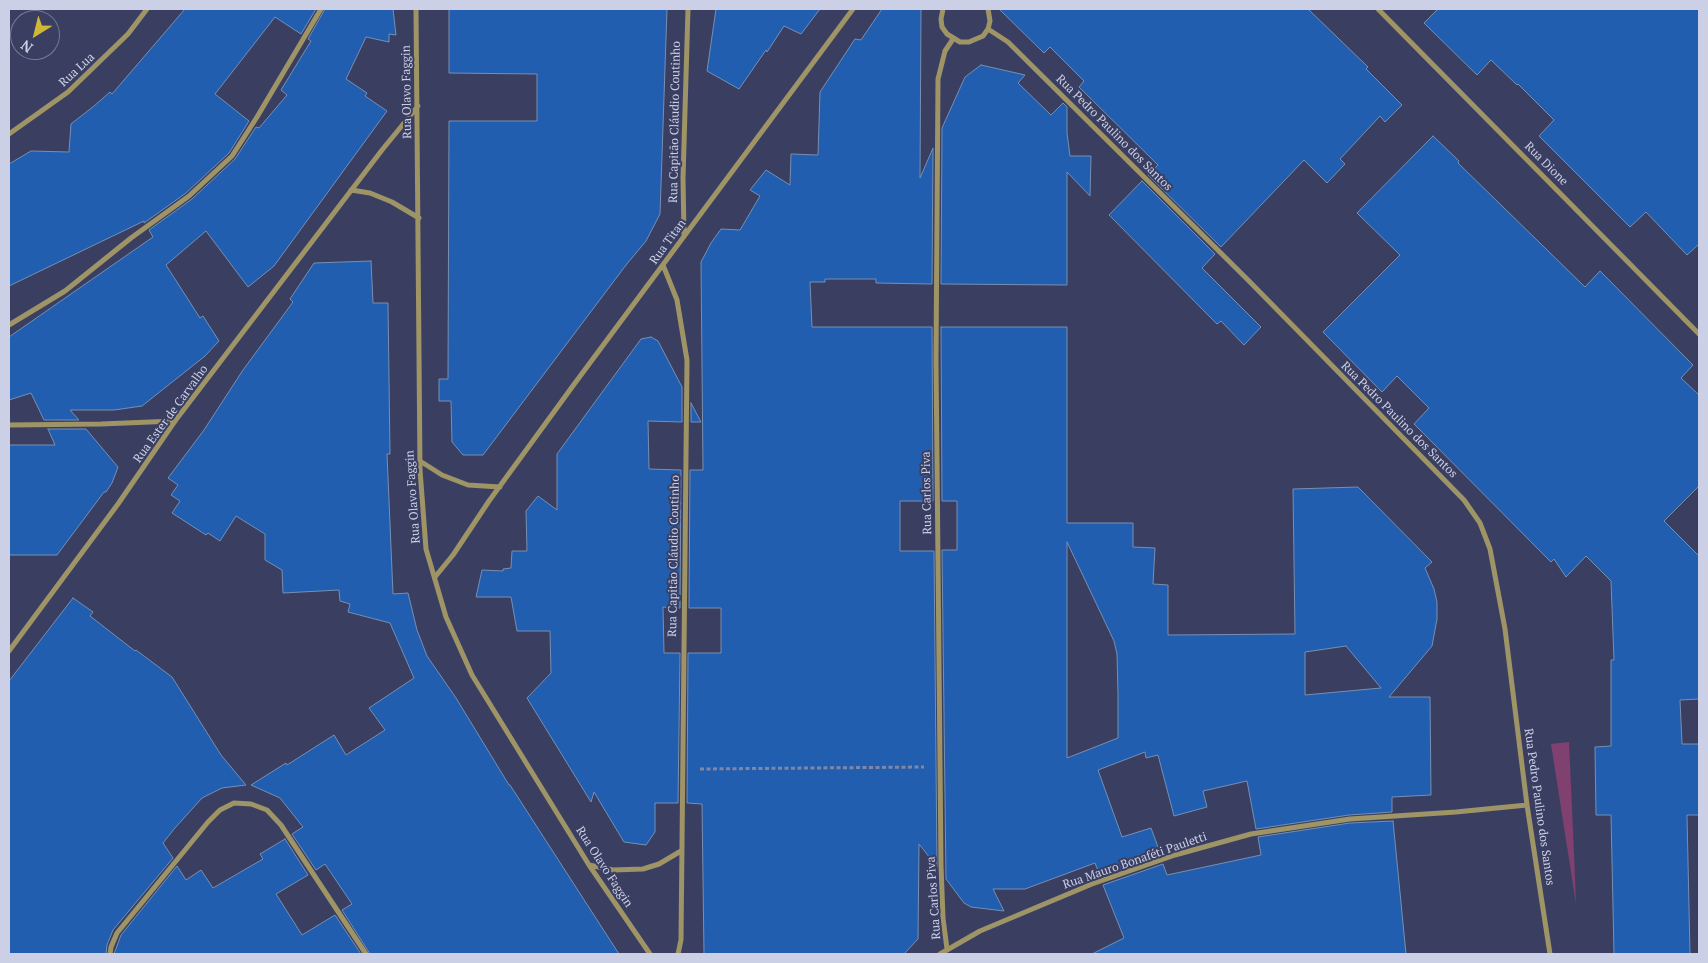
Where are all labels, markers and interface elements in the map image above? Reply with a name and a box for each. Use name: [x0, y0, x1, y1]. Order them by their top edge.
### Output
north arrow: [10, 10, 60, 60]
text: N: [17, 36, 36, 58]
street label: Rua Capitão Cláudio Coutinho: [666, 41, 684, 203]
street label: Rua Olavo Faggin: [399, 45, 415, 139]
street label: Rua Lua: [56, 50, 98, 90]
street label: Rua Pedro Paulino dos Santos: [1053, 72, 1175, 194]
street label: Rua Dione: [1521, 139, 1571, 189]
street label: Rua Titan: [647, 217, 689, 267]
street label: Rua Pedro Paulino dos Santos: [1338, 359, 1460, 481]
street label: Rua Ester de Carvalho: [131, 362, 211, 466]
street label: Rua Olavo Faggin: [403, 450, 423, 544]
street label: Rua Carlos Piva: [919, 451, 935, 535]
street label: Rua Capitão Cláudio Coutinho: [665, 475, 683, 637]
street label: Rua Pedro Paulino dos Santos: [1521, 728, 1557, 886]
street label: Rua Olavo Faggin: [573, 824, 635, 910]
street label: Rua Mauro Bonaféti Pauletti: [1061, 830, 1209, 892]
street label: Rua Carlos Piva: [924, 856, 944, 940]

